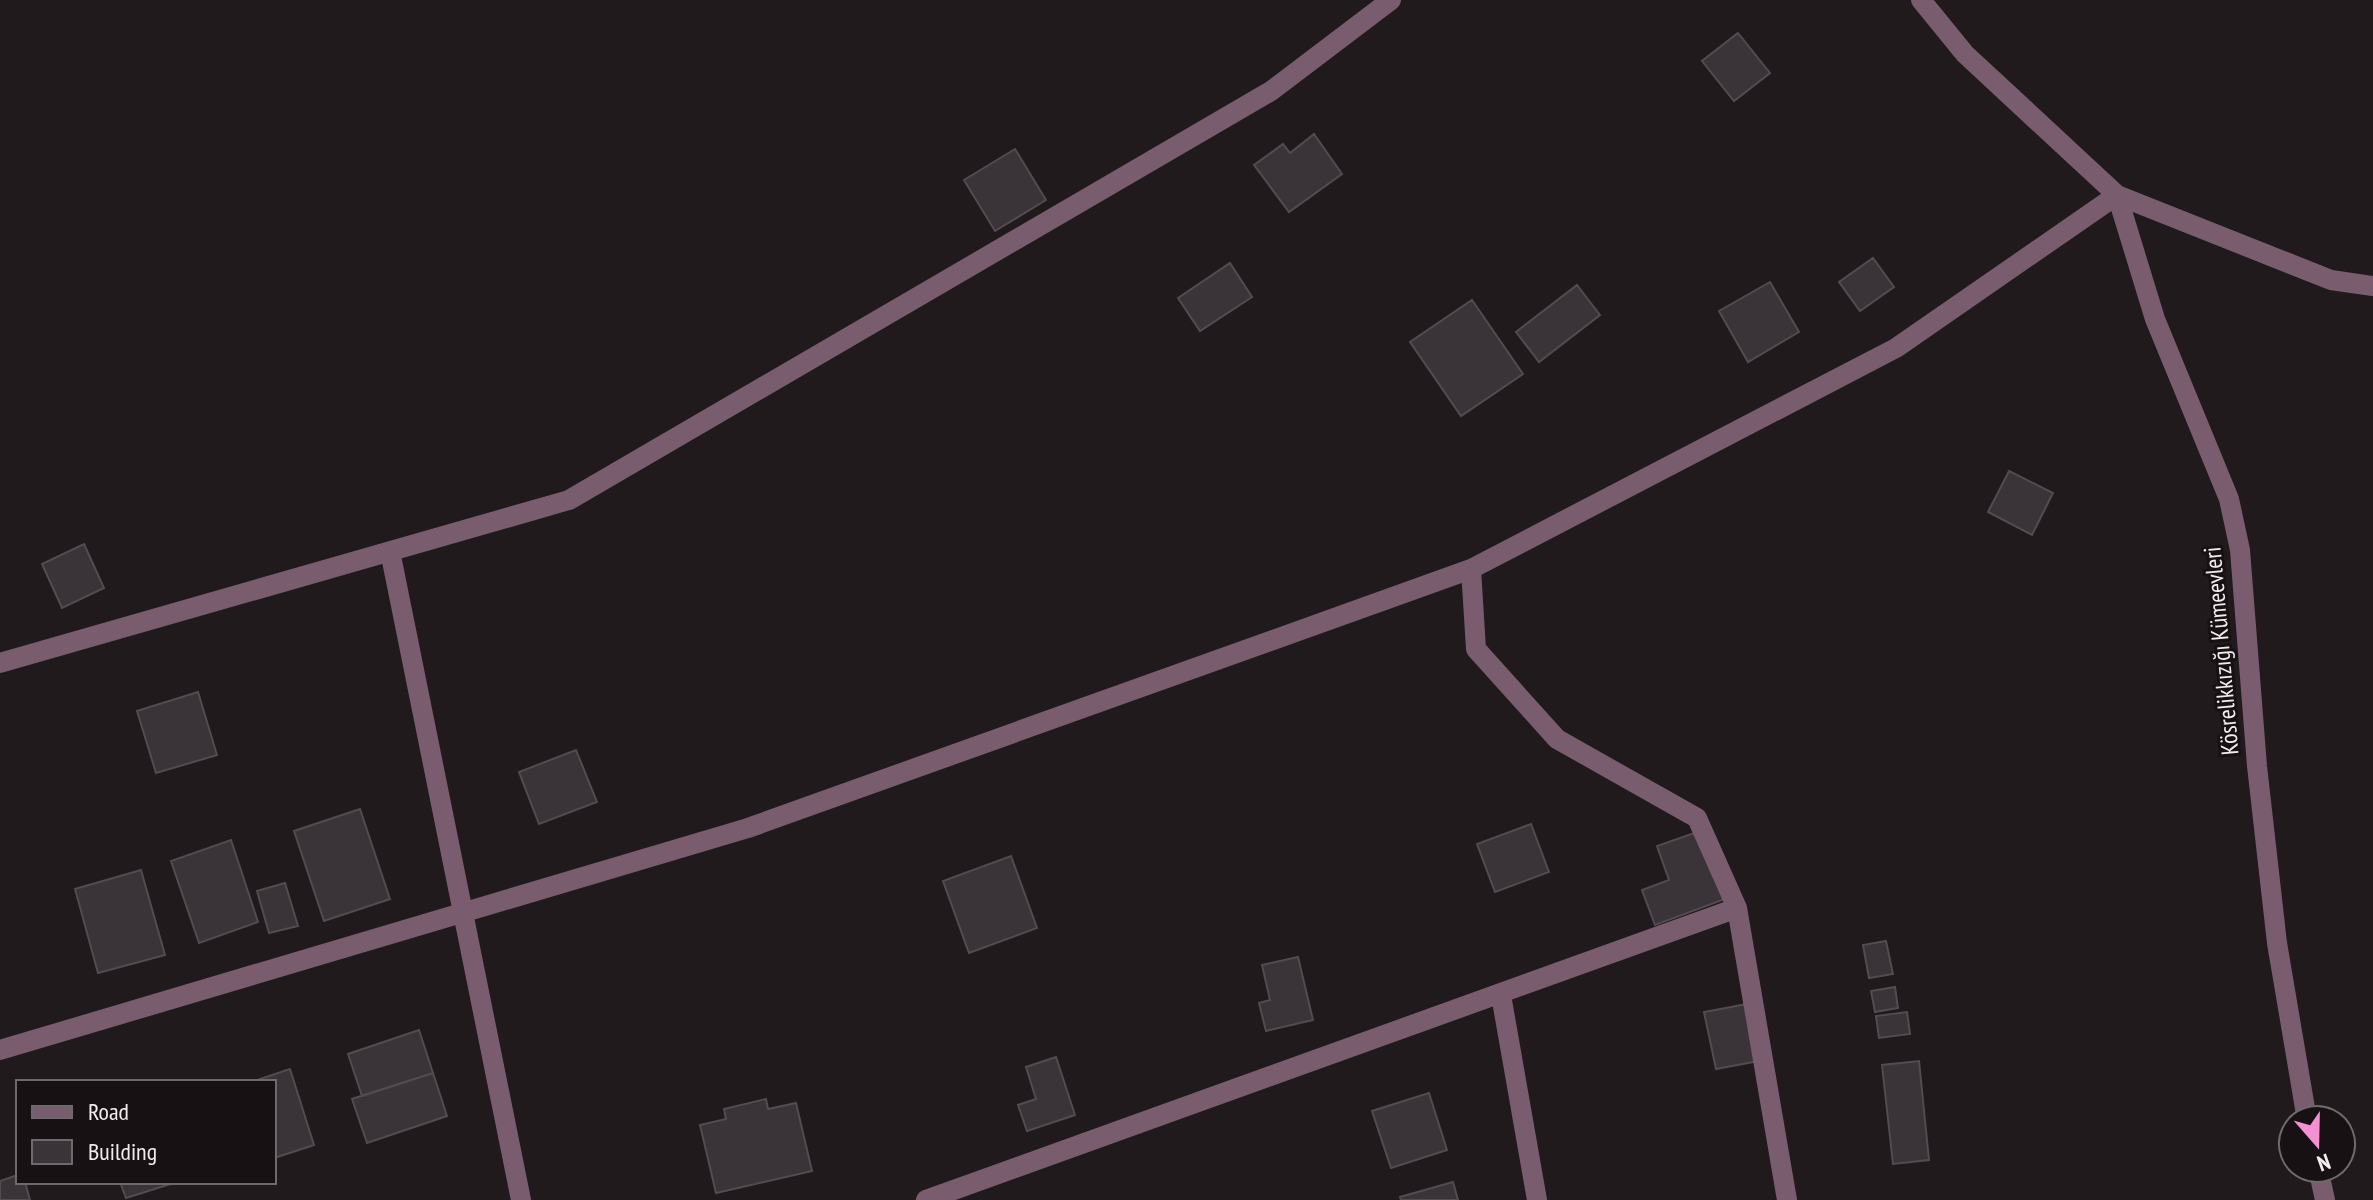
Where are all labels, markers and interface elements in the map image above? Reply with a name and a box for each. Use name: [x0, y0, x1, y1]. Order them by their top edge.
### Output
street label: Kösrelikkızığı Kümeevleri: [2196, 546, 2246, 756]
legend: [16, 1080, 276, 1184]
text: Road: [88, 1096, 129, 1127]
north arrow: [2277, 1104, 2357, 1184]
text: Building: [88, 1136, 157, 1167]
text: N: [2313, 1148, 2334, 1178]

